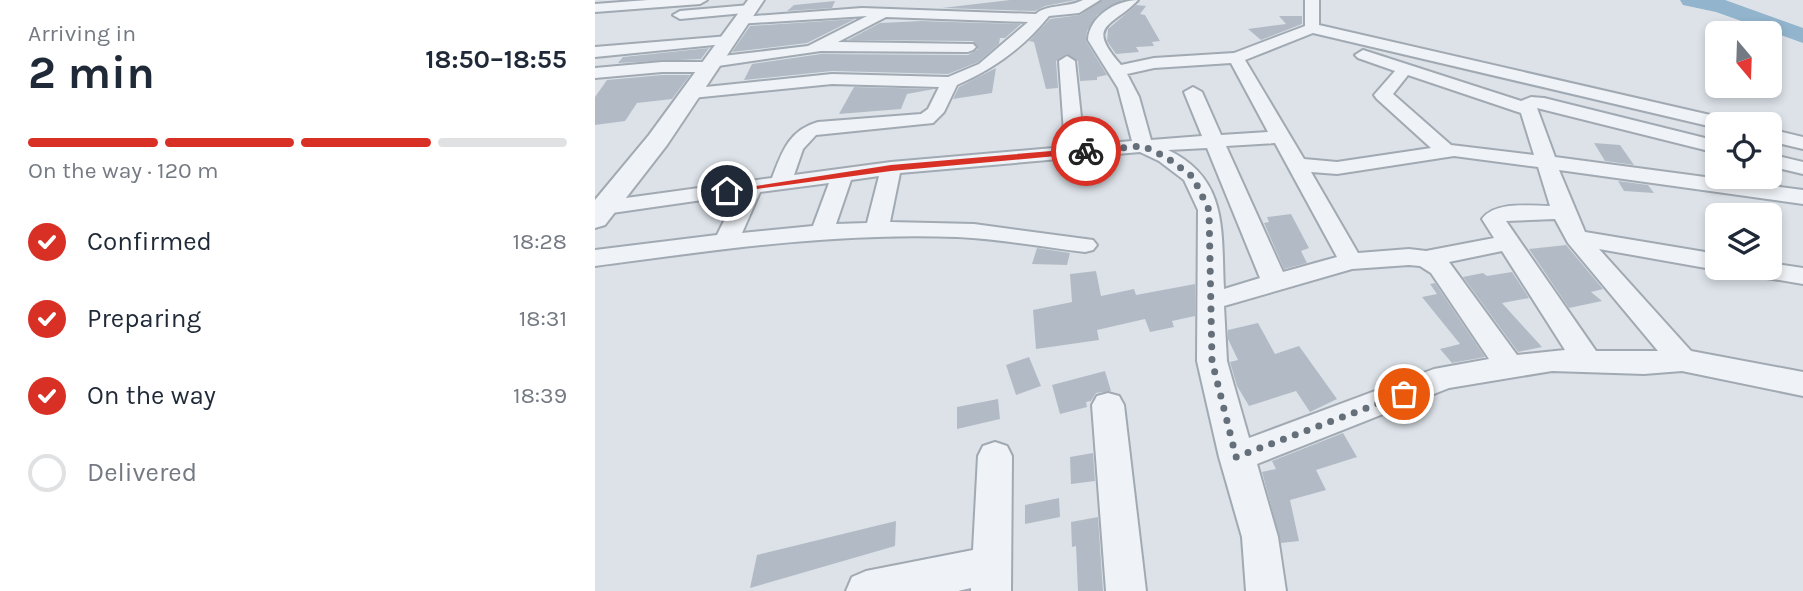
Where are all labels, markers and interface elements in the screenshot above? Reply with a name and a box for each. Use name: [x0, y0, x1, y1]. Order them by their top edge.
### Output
text: Arriving in: [28, 20, 136, 47]
north arrow: [1705, 21, 1781, 98]
map controls: [1705, 21, 1782, 280]
text: 18:50–18:55: [425, 44, 567, 75]
text: 2 min: [28, 46, 155, 100]
button: locate: [1705, 112, 1782, 189]
courier: [1051, 116, 1121, 186]
icon: bike: [1067, 132, 1105, 170]
text: On the way · 120 m: [28, 157, 219, 184]
pin: [697, 161, 757, 221]
icon: home: [708, 172, 746, 210]
button: layers: [1705, 203, 1782, 280]
icon: check: [28, 223, 66, 261]
text: Confirmed: [87, 226, 212, 257]
text: 18:28: [513, 228, 567, 255]
icon: check: [28, 300, 66, 338]
text: Preparing: [87, 303, 201, 334]
text: 18:31: [519, 305, 567, 332]
pin: [1374, 364, 1434, 424]
icon: bag: [1385, 375, 1423, 413]
icon: check: [28, 377, 66, 415]
text: On the way: [87, 380, 216, 411]
text: 18:39: [513, 382, 567, 409]
text: Delivered: [87, 457, 197, 488]

